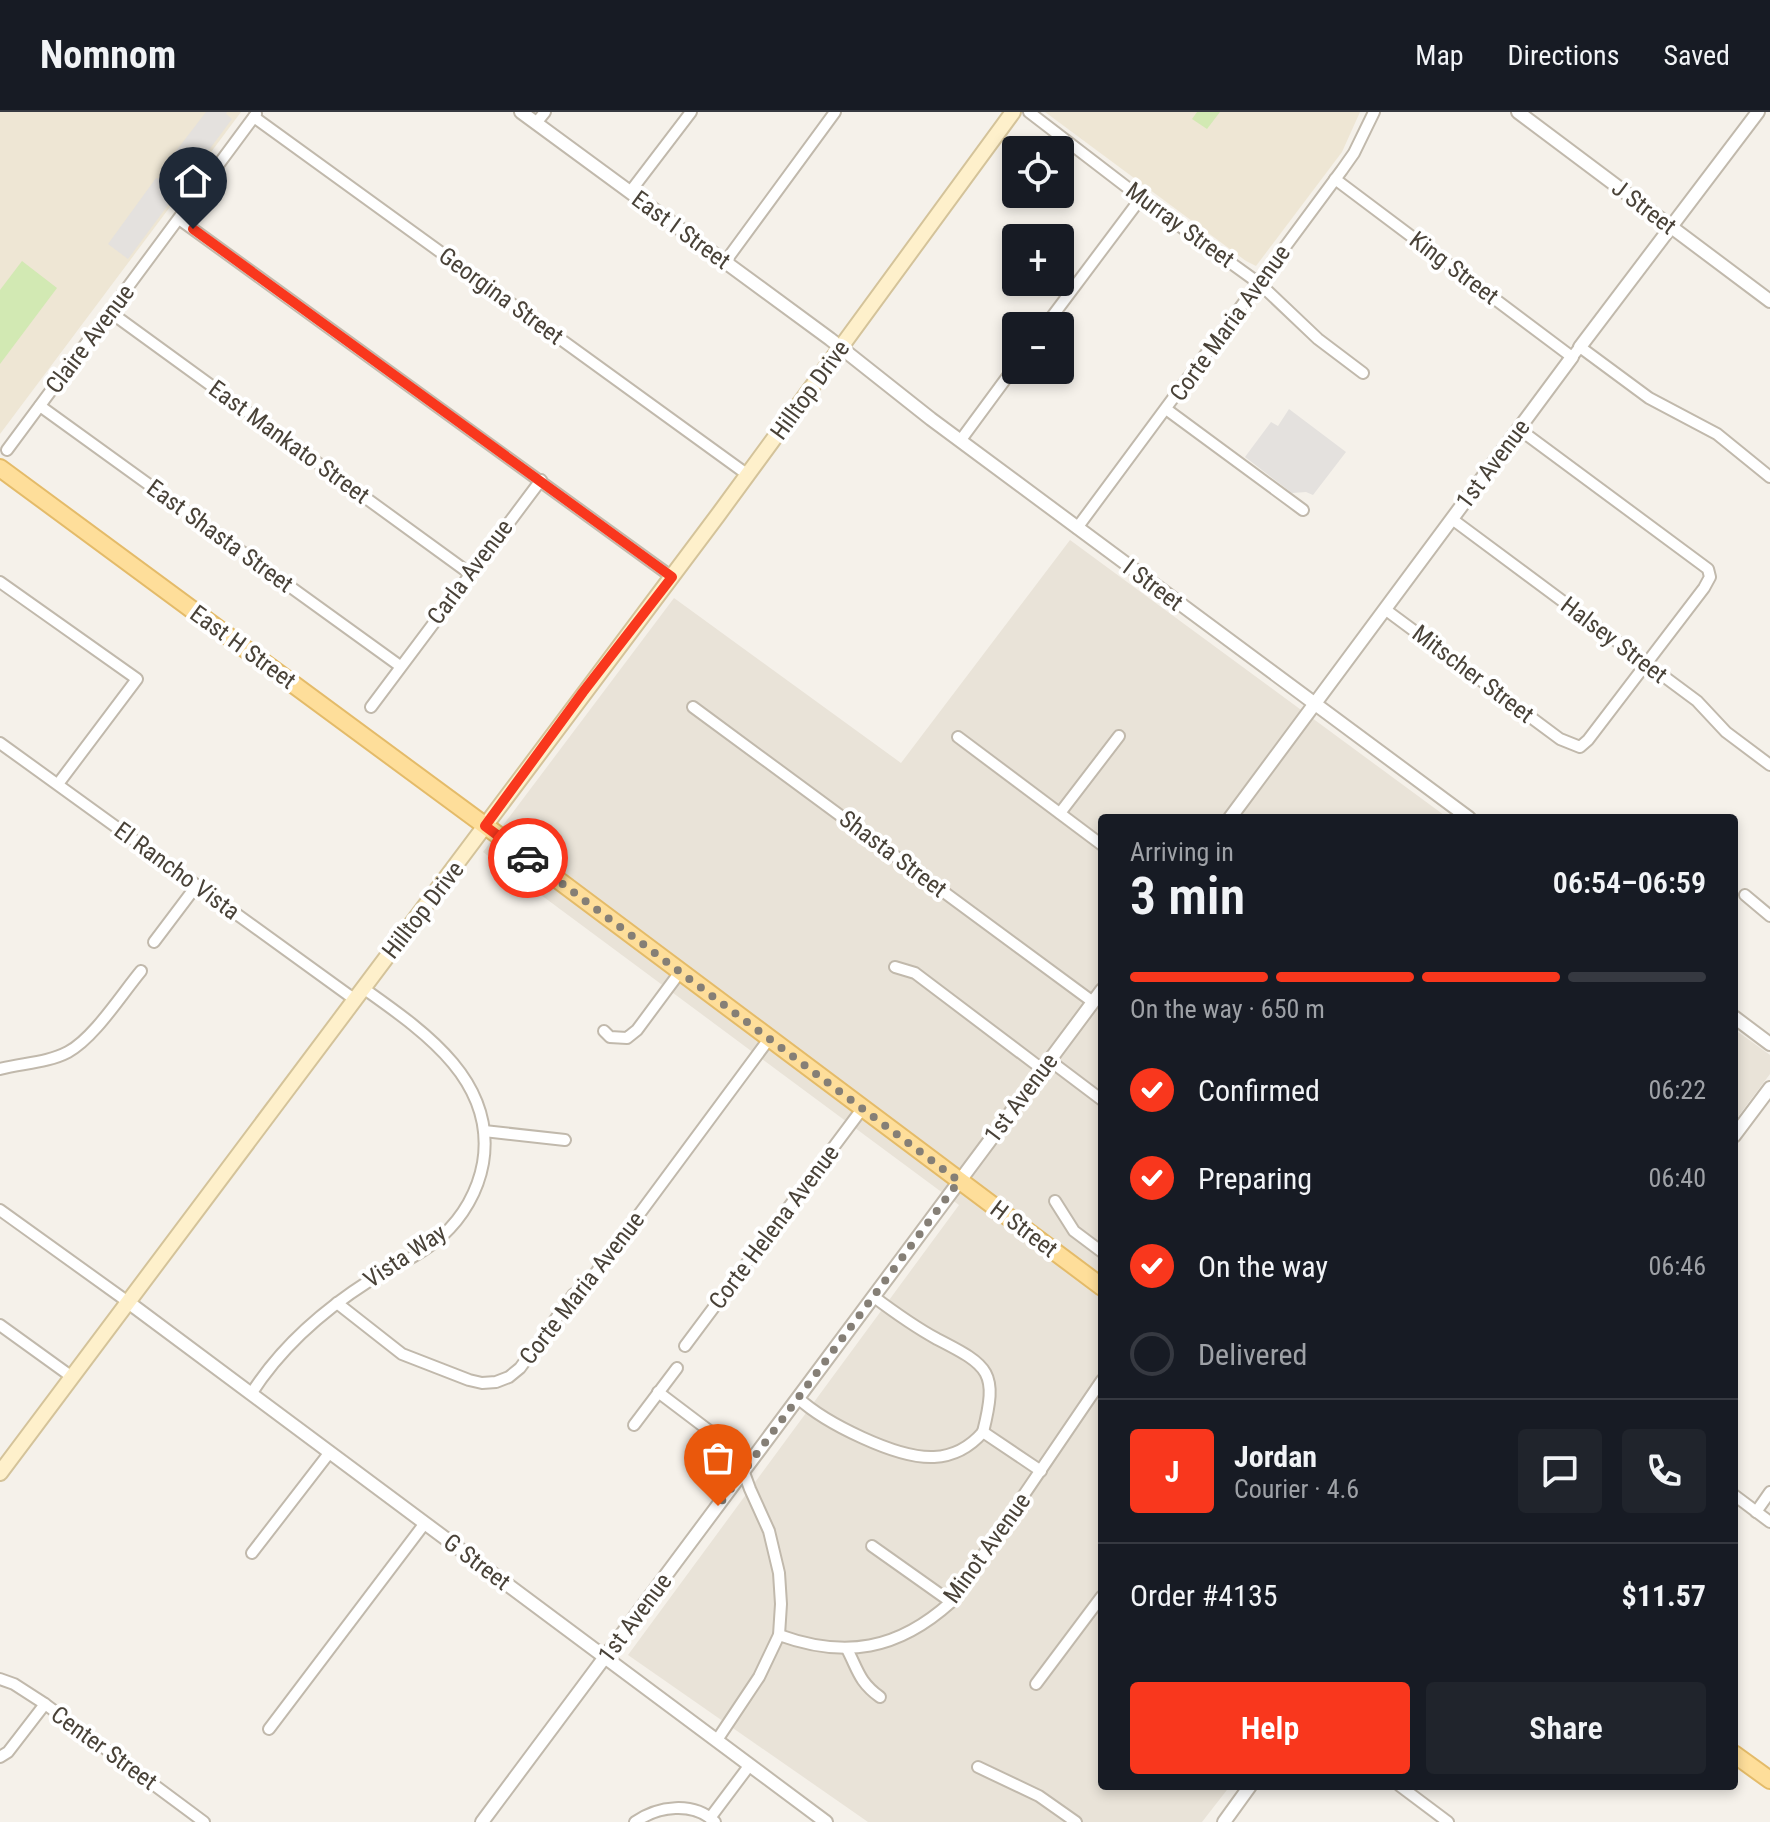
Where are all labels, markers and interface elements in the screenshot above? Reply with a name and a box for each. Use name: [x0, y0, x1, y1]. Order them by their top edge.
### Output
text: Nomnom: [40, 33, 176, 77]
text: Map: [1415, 39, 1464, 72]
text: Directions: [1508, 39, 1619, 72]
text: Saved: [1663, 39, 1730, 72]
map controls: [1002, 136, 1074, 384]
button: locate: [1002, 136, 1074, 208]
pin: [159, 147, 227, 229]
icon: home: [171, 159, 215, 203]
street label: J Street: [1606, 174, 1682, 240]
street label: Murray Street: [1120, 176, 1240, 274]
street label: East I Street: [626, 185, 736, 275]
button: +: [1002, 224, 1074, 296]
street label: King Street: [1404, 226, 1504, 310]
street label: Corte Maria Avenue: [1164, 240, 1296, 406]
street label: Georgina Street: [433, 242, 569, 350]
street label: Claire Avenue: [40, 279, 140, 399]
button: −: [1002, 312, 1074, 384]
street label: Hilltop Drive: [765, 335, 855, 445]
street label: East Mankato Street: [203, 374, 375, 510]
street label: 1st Avenue: [1450, 414, 1536, 514]
street label: East Shasta Street: [141, 474, 299, 598]
street label: Carla Avenue: [421, 514, 519, 630]
street label: I Street: [1118, 553, 1188, 617]
street label: Halsey Street: [1555, 591, 1673, 689]
street label: East H Street: [185, 599, 301, 695]
street label: Mitscher Street: [1407, 619, 1539, 729]
street label: Shasta Street: [834, 805, 952, 903]
street label: El Rancho Vista: [109, 816, 245, 926]
courier: [488, 818, 568, 898]
icon: car: [506, 836, 550, 880]
text: Arriving in: [1130, 837, 1234, 867]
street label: Hilltop Drive: [376, 856, 470, 964]
text: 06:54–06:59: [1553, 865, 1706, 900]
text: 3 min: [1130, 866, 1245, 927]
text: On the way · 650 m: [1130, 994, 1325, 1024]
street label: 1st Avenue: [978, 1048, 1064, 1148]
icon: check: [1130, 1068, 1174, 1112]
text: Confirmed: [1198, 1073, 1320, 1108]
text: 06:22: [1649, 1075, 1706, 1105]
street label: Corte Helena Avenue: [703, 1139, 845, 1315]
icon: check: [1130, 1156, 1174, 1200]
text: Preparing: [1198, 1161, 1312, 1196]
text: 06:40: [1649, 1163, 1706, 1193]
street label: H Street: [985, 1195, 1063, 1263]
street label: Corte Maria Avenue: [514, 1206, 650, 1370]
street label: Vista Way: [359, 1218, 451, 1294]
icon: check: [1130, 1244, 1174, 1288]
text: On the way: [1198, 1249, 1328, 1284]
text: 06:46: [1649, 1251, 1706, 1281]
text: Delivered: [1198, 1337, 1307, 1372]
pin: [684, 1424, 752, 1506]
button: chat: [1518, 1429, 1602, 1513]
button: phone: [1622, 1429, 1706, 1513]
icon: bag: [696, 1436, 740, 1480]
text: Jordan: [1234, 1439, 1317, 1474]
text: J: [1165, 1454, 1179, 1489]
text: Courier · 4.6: [1234, 1474, 1359, 1504]
street label: Minot Avenue: [938, 1488, 1036, 1608]
street label: G Street: [438, 1528, 516, 1596]
street label: 1st Avenue: [592, 1568, 678, 1668]
text: Order #4135: [1130, 1578, 1278, 1613]
text: $11.57: [1621, 1578, 1706, 1613]
button: Help: [1130, 1682, 1410, 1774]
button: Share: [1426, 1682, 1706, 1774]
street label: Center Street: [46, 1700, 162, 1796]

